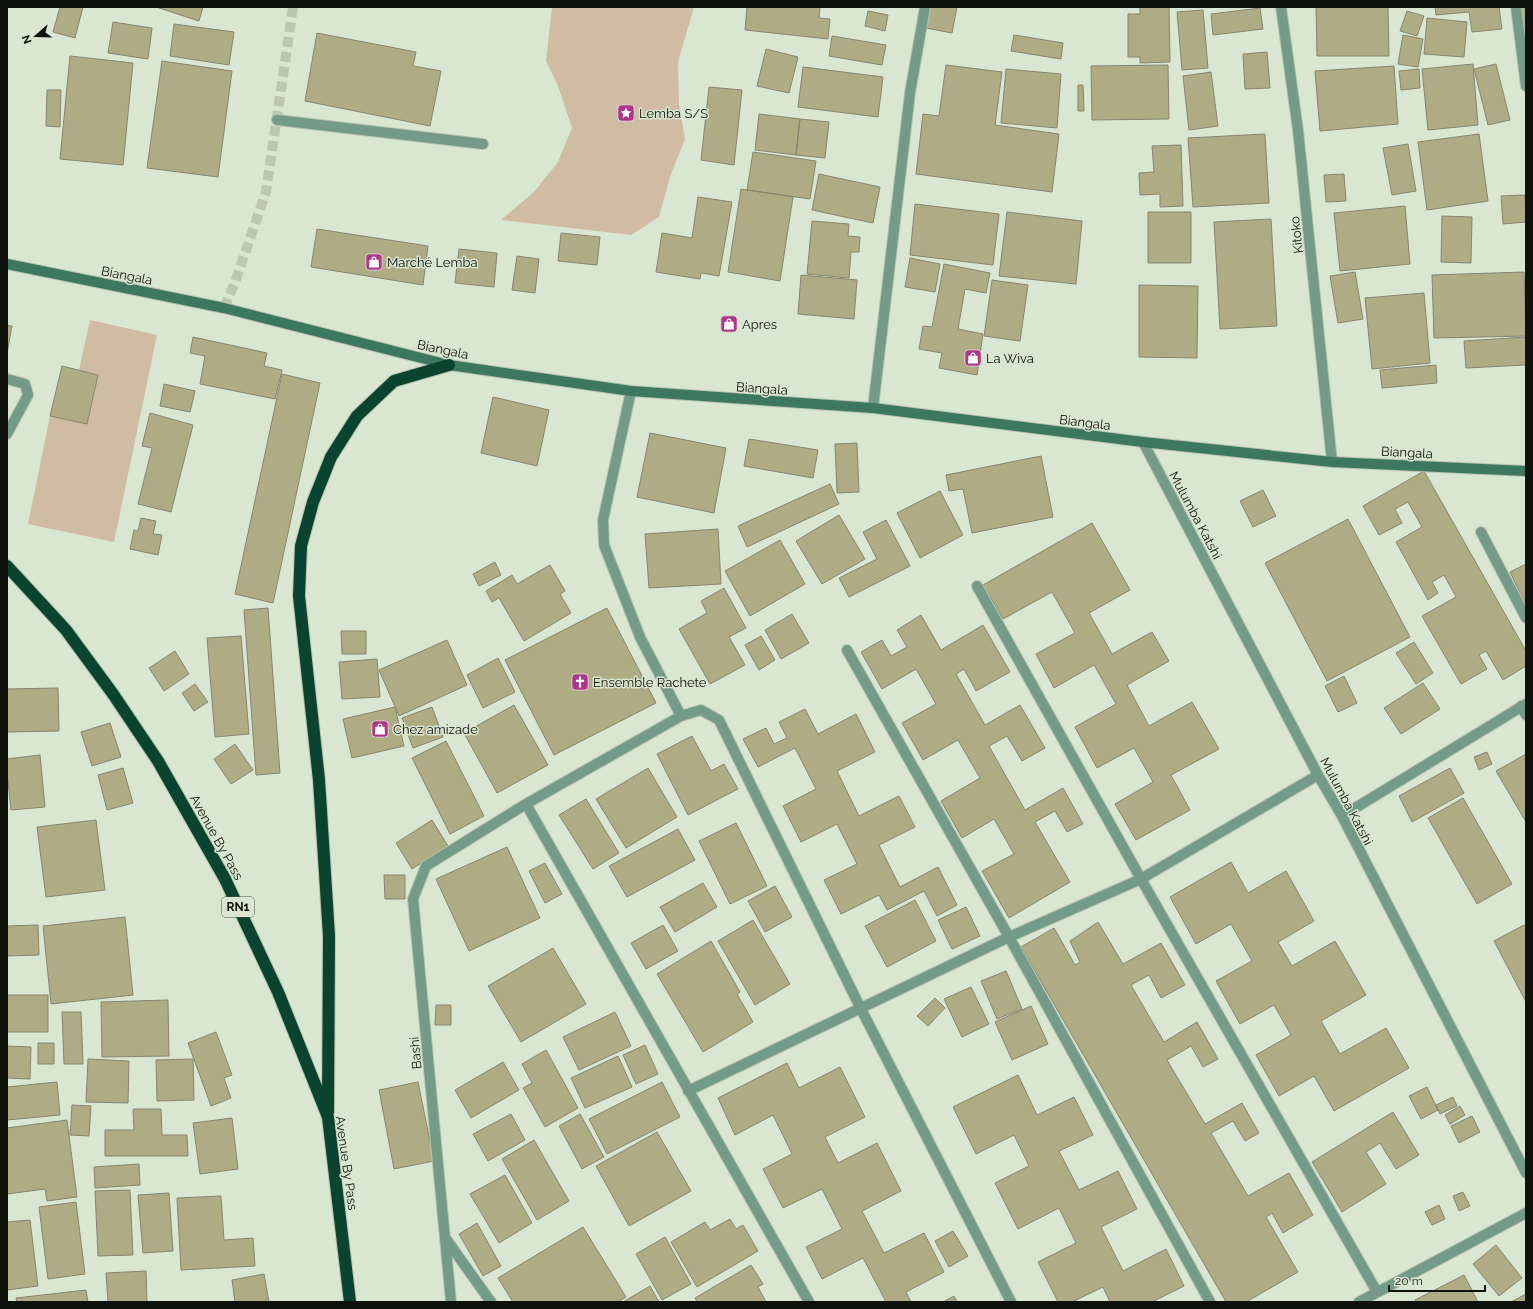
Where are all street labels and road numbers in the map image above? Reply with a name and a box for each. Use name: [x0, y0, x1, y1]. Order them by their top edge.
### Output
street label: Kitoko: [1287, 215, 1306, 254]
street label: Biangala: [100, 263, 154, 288]
street label: Biangala: [416, 337, 470, 362]
street label: Biangala: [736, 379, 788, 398]
street label: Biangala: [1058, 412, 1112, 433]
street label: Biangala: [1381, 444, 1433, 461]
street label: Mulumba Katshi: [1166, 469, 1225, 562]
street label: Mulumba Katshi: [1317, 755, 1376, 848]
street label: Avenue By Pass: [187, 792, 246, 882]
road number: RN1: [222, 897, 254, 917]
street label: Bashi: [407, 1036, 424, 1070]
street label: Avenue By Pass: [332, 1115, 361, 1211]

